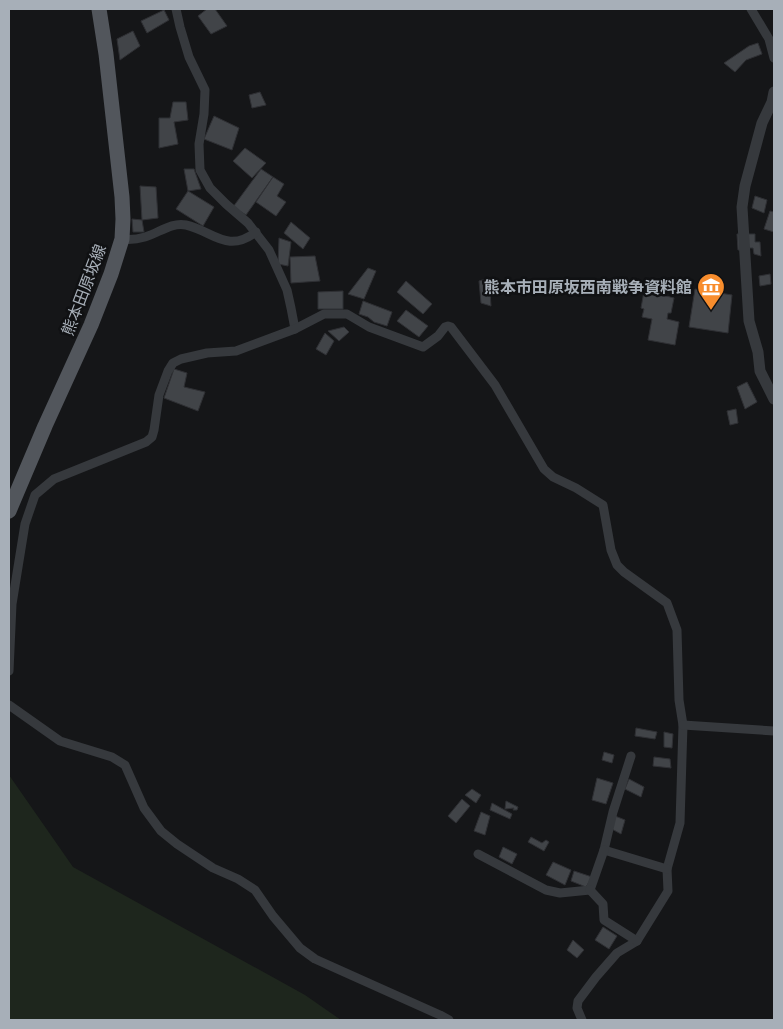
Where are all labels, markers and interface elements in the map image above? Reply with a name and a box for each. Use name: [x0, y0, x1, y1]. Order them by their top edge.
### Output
street label: 熊本田原坂線: [58, 242, 110, 338]
museum icon: 熊本市田原坂西南戦争資料館: [696, 272, 726, 311]
place label: 熊本市田原坂西南戦争資料館: [484, 278, 692, 297]

